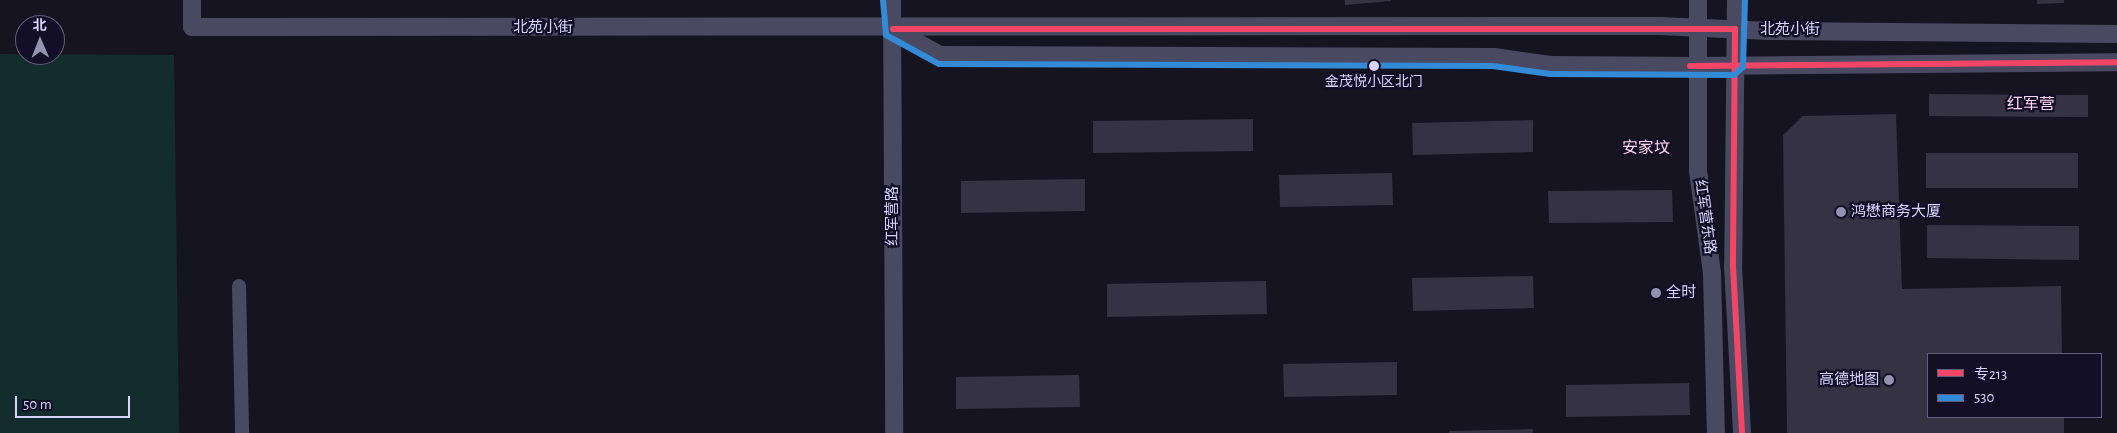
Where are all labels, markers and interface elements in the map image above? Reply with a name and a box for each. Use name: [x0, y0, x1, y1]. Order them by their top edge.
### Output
north arrow: [15, 15, 65, 65]
text: 北: [33, 19, 47, 33]
street label: 北苑小街: [513, 19, 573, 37]
street label: 北苑小街: [1760, 21, 1820, 39]
marker: 金茂悦小区北门: [1369, 61, 1379, 71]
place label: 金茂悦小区北门: [1325, 74, 1423, 90]
district label: 红军营: [2007, 94, 2055, 114]
district label: 安家坟: [1622, 138, 1670, 158]
street label: 红军营东路: [1691, 179, 1719, 255]
street label: 红军营路: [884, 186, 902, 246]
place label: 鸿懋商务大厦: [1851, 203, 1941, 221]
marker: 鸿懋商务大厦: [1835, 206, 1847, 218]
place label: 全时: [1666, 284, 1696, 302]
marker: 全时: [1650, 287, 1662, 299]
legend: [1927, 353, 2102, 418]
text: 专213: [1974, 367, 2007, 382]
place label: 高德地图: [1819, 371, 1879, 389]
marker: 高德地图: [1883, 374, 1895, 386]
scale bar: [18, 386, 132, 418]
text: 530: [1974, 390, 1994, 405]
text: 50 m: [23, 397, 52, 412]

